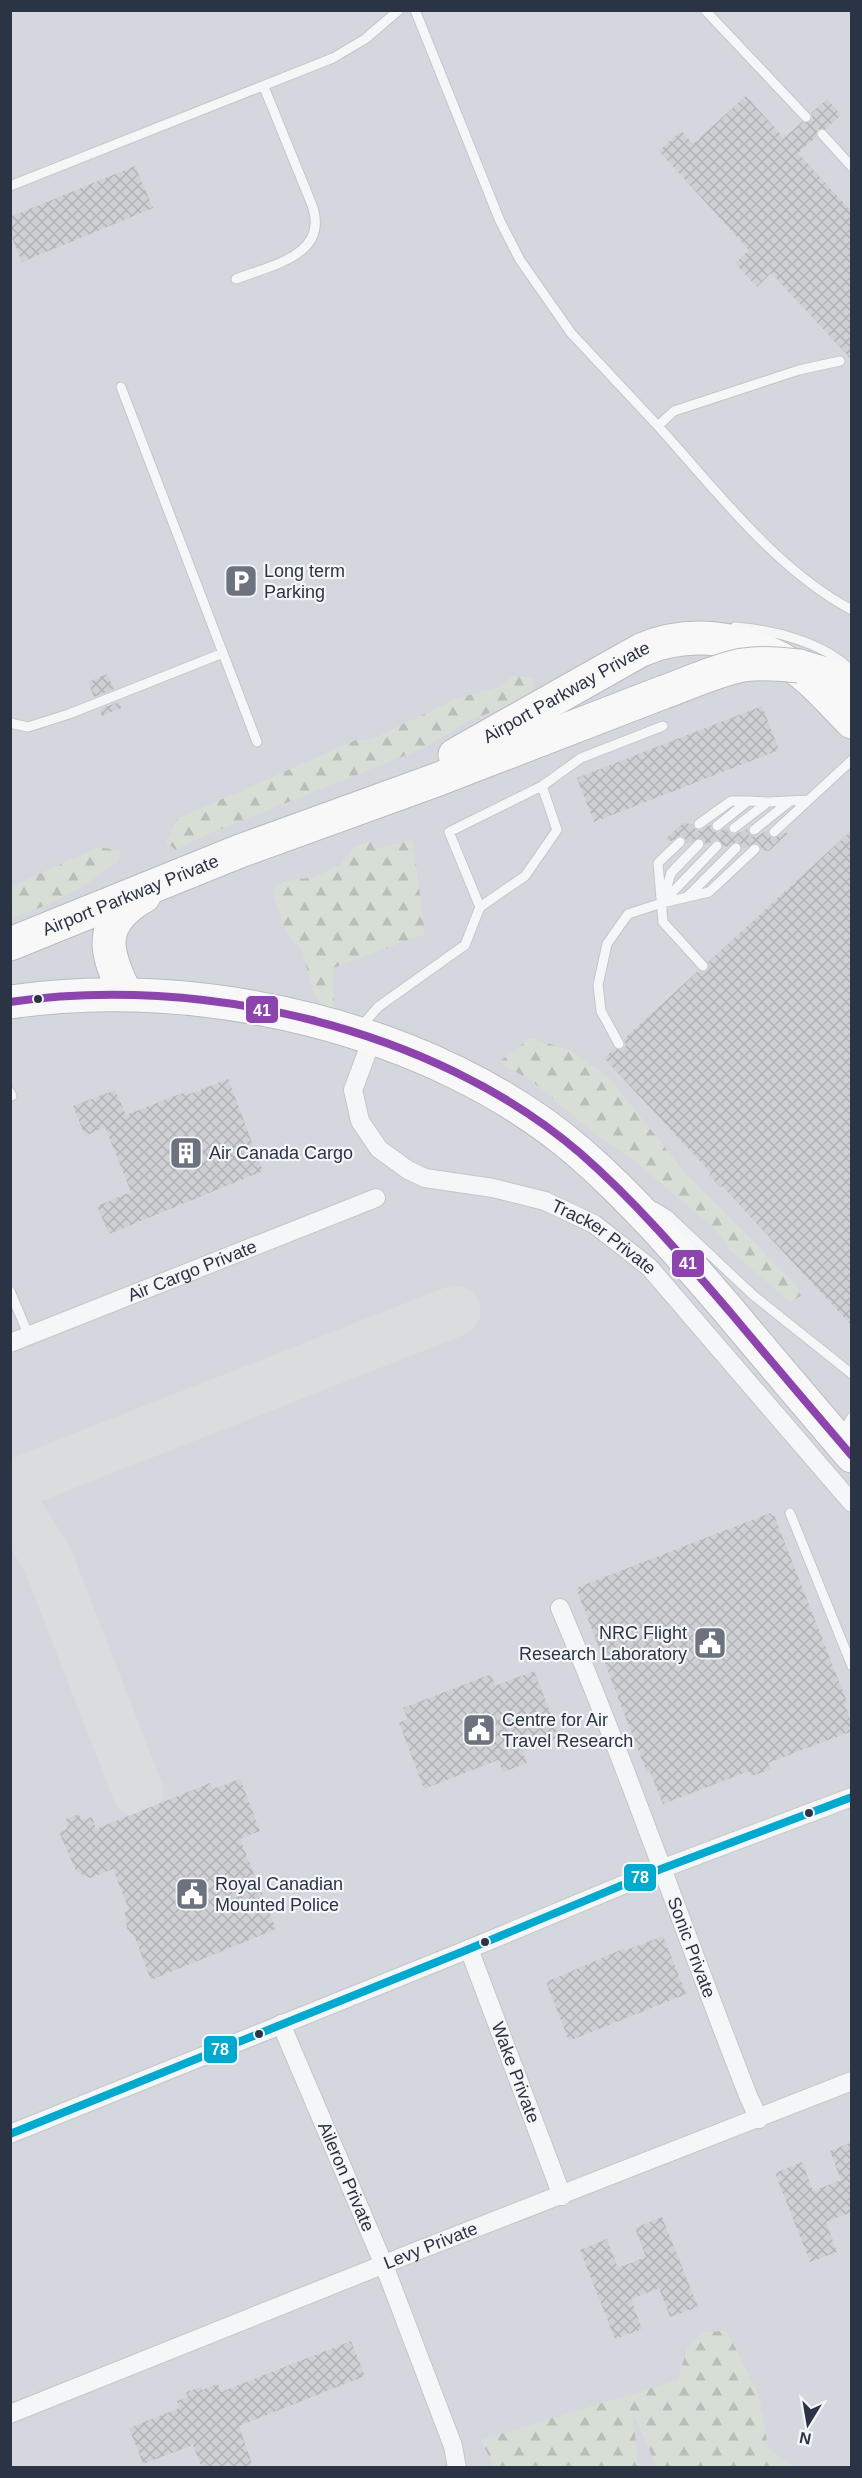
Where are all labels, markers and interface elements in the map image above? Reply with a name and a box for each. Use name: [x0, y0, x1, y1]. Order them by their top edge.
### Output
place label: Long term Parking: [264, 561, 345, 602]
parking icon: Long term Parking: [223, 563, 259, 599]
street label: Airport Parkway Private: [480, 638, 653, 747]
street label: Airport Parkway Private: [40, 851, 222, 940]
unlabelled marker: [32, 993, 44, 1005]
line badge: 41: [245, 995, 279, 1024]
text: 41: [253, 1002, 271, 1019]
building icon: Air Canada Cargo: [168, 1135, 204, 1171]
place label: Air Canada Cargo: [209, 1143, 353, 1163]
street label: Tracker Private: [548, 1195, 660, 1278]
street label: Air Cargo Private: [125, 1236, 260, 1305]
line badge: 41: [671, 1249, 705, 1278]
text: 41: [679, 1255, 697, 1272]
place label: NRC Flight Research Laboratory: [519, 1623, 687, 1664]
public building icon: NRC Flight Research Laboratory: [692, 1625, 728, 1661]
place label: Centre for Air Travel Research: [502, 1710, 633, 1751]
public building icon: Centre for Air Travel Research: [461, 1712, 497, 1748]
unlabelled marker: [803, 1807, 815, 1819]
line badge: 78: [623, 1863, 657, 1892]
text: 78: [631, 1869, 649, 1886]
place label: Royal Canadian Mounted Police: [215, 1874, 343, 1915]
public building icon: Royal Canadian Mounted Police: [174, 1876, 210, 1912]
street label: Sonic Private: [664, 1894, 720, 2001]
unlabelled marker: [479, 1936, 491, 1948]
street label: Wake Private: [487, 2019, 544, 2126]
unlabelled marker: [253, 2028, 265, 2040]
line badge: 78: [203, 2035, 238, 2064]
text: 78: [211, 2041, 229, 2058]
street label: Aileron Private: [314, 2119, 378, 2234]
street label: Levy Private: [381, 2218, 480, 2273]
north arrow: [778, 2394, 838, 2454]
text: N: [798, 2429, 813, 2448]

